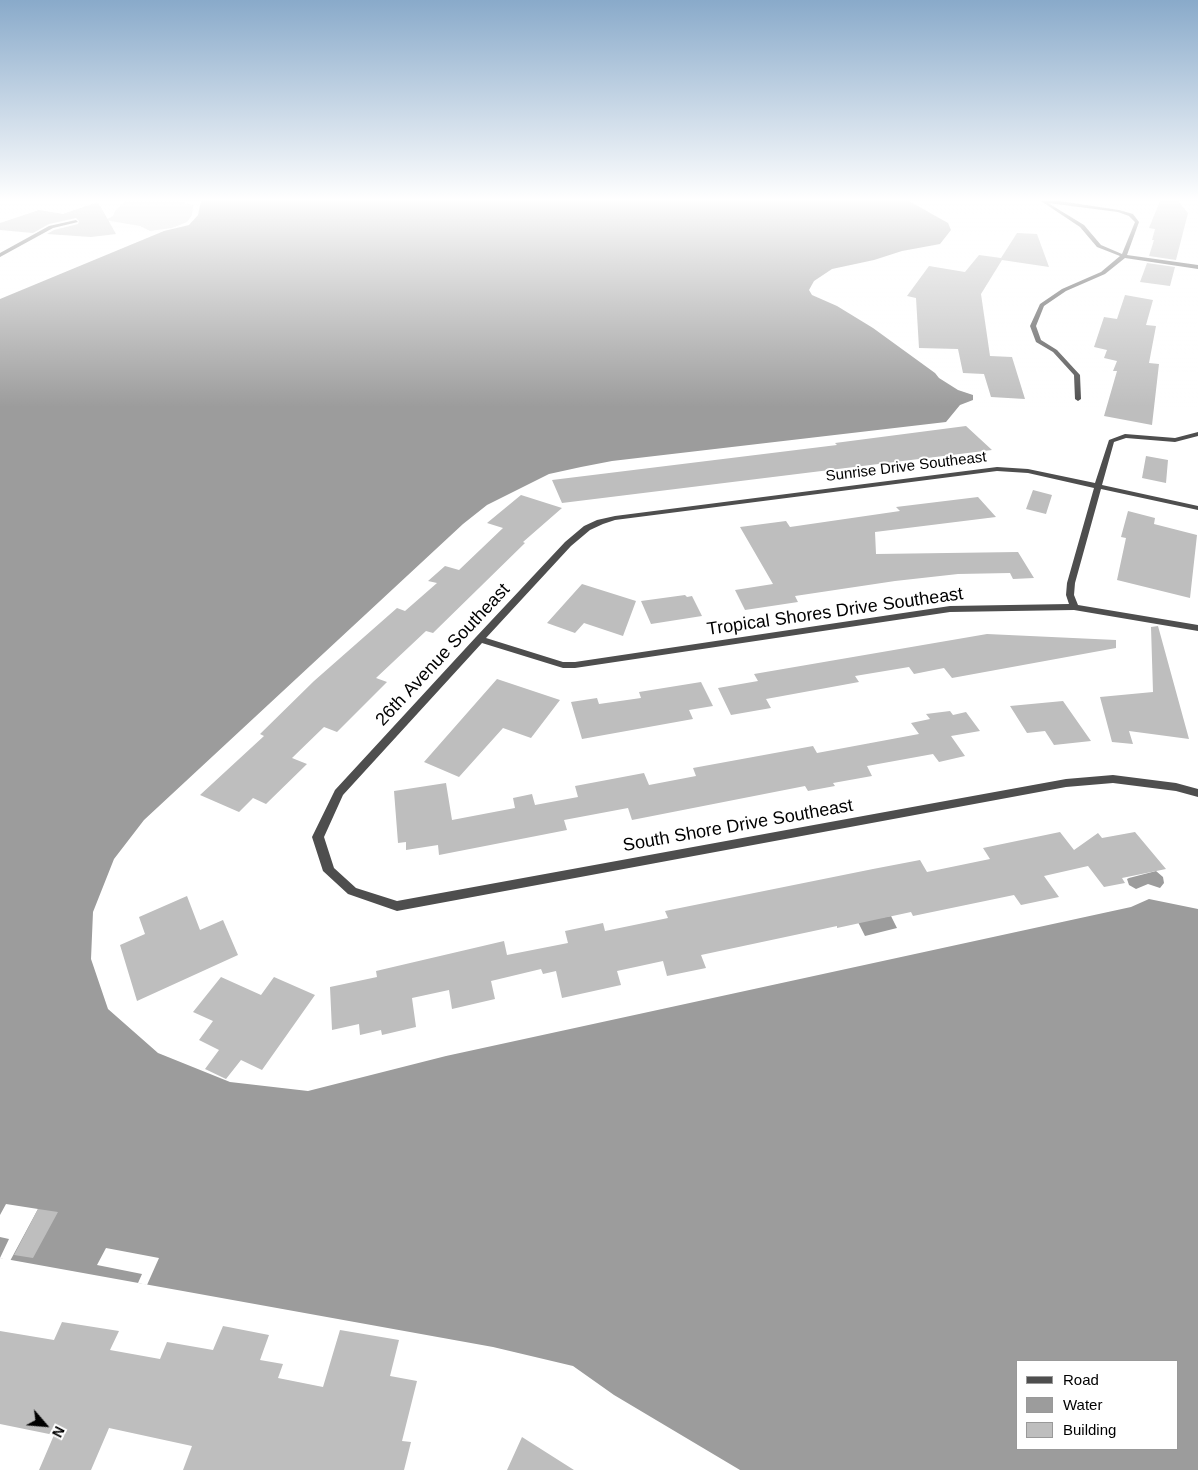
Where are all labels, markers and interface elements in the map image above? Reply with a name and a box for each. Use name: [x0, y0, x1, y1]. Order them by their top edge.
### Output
street label: Sunrise Drive Southeast: [825, 448, 987, 486]
street label: 26th Avenue Southeast: [371, 579, 515, 731]
street label: Tropical Shores Drive Southeast: [706, 583, 964, 641]
street label: South Shore Drive Southeast: [621, 795, 855, 857]
legend: [1016, 1360, 1178, 1450]
text: Road: [1063, 1371, 1099, 1388]
text: Water: [1063, 1396, 1102, 1413]
north arrow: [20, 1400, 70, 1450]
text: Building: [1063, 1421, 1116, 1438]
text: N: [49, 1424, 68, 1440]

